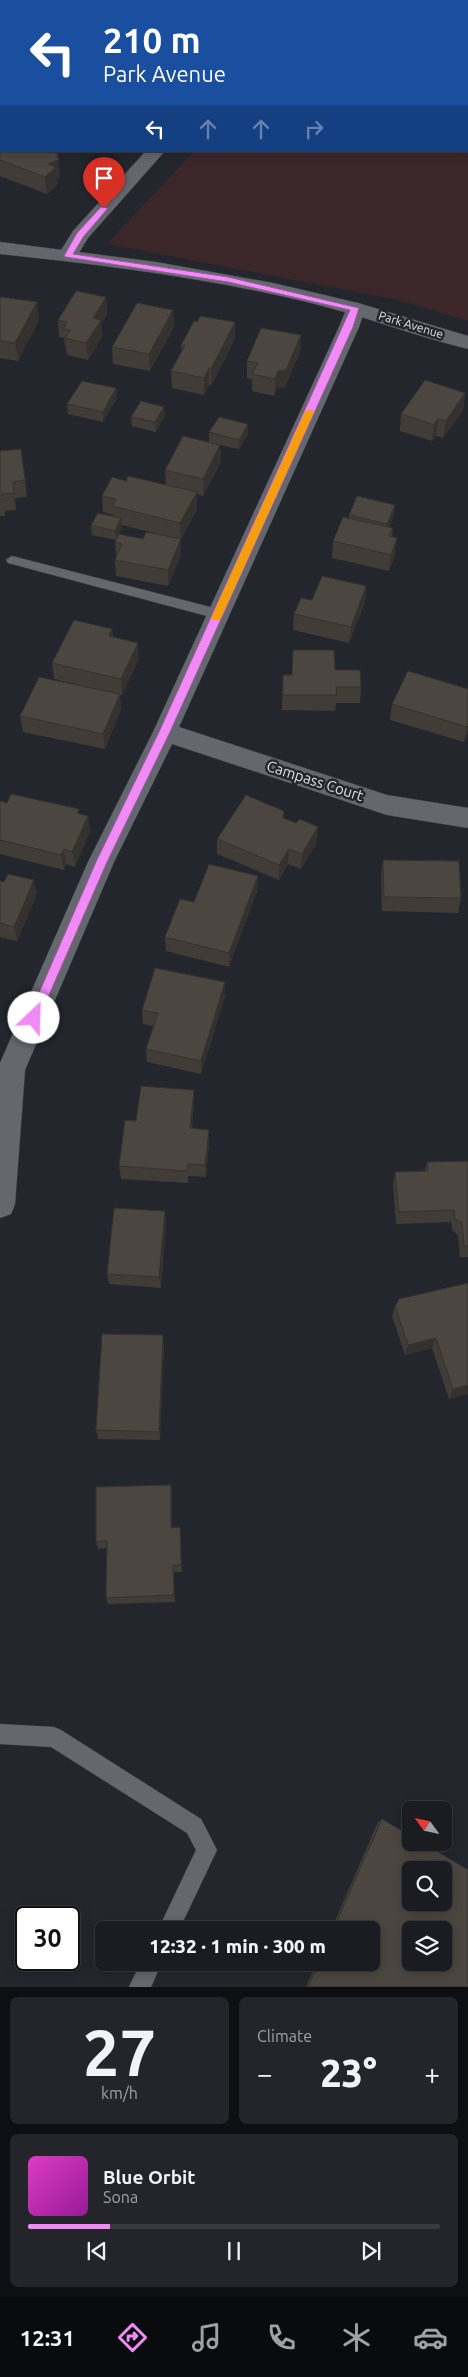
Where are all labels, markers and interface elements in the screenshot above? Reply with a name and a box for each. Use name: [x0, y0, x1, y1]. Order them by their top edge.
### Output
icon: left: [20, 20, 85, 85]
text: 210 m: [103, 20, 201, 60]
text: Park Avenue: [103, 61, 226, 86]
icon: left: [141, 115, 169, 143]
icon: ahead: [194, 115, 222, 143]
icon: ahead: [247, 115, 275, 143]
icon: right: [300, 115, 328, 143]
pin: [83, 157, 125, 208]
icon: arrive: [90, 164, 118, 192]
street label: Park Avenue: [377, 309, 445, 341]
street label: Campass Court: [265, 757, 366, 804]
position arrow: [7, 991, 59, 1043]
north arrow: [402, 1801, 452, 1851]
map controls: [402, 1801, 452, 1971]
button: search: [402, 1861, 452, 1911]
speed limit sign: 30: [15, 1906, 80, 1971]
button: layers: [402, 1921, 452, 1971]
text: 12:32 · 1 min · 300 m: [149, 1935, 326, 1957]
text: 27: [83, 2015, 156, 2088]
text: Climate: [257, 2027, 312, 2045]
text: 23°: [320, 2052, 377, 2094]
text: −: [257, 2058, 273, 2089]
text: +: [424, 2058, 440, 2089]
text: km/h: [101, 2084, 138, 2102]
text: Blue Orbit: [103, 2166, 196, 2188]
text: Sona: [103, 2188, 138, 2206]
icon: previous: [83, 2237, 111, 2265]
icon: pause: [220, 2237, 248, 2265]
icon: next: [357, 2237, 385, 2265]
icon: directions: [115, 2320, 150, 2355]
icon: music: [189, 2320, 224, 2355]
icon: phone: [264, 2320, 299, 2355]
icon: climate: [339, 2320, 374, 2355]
icon: car: [413, 2320, 448, 2355]
text: 12:31: [20, 2325, 75, 2350]

